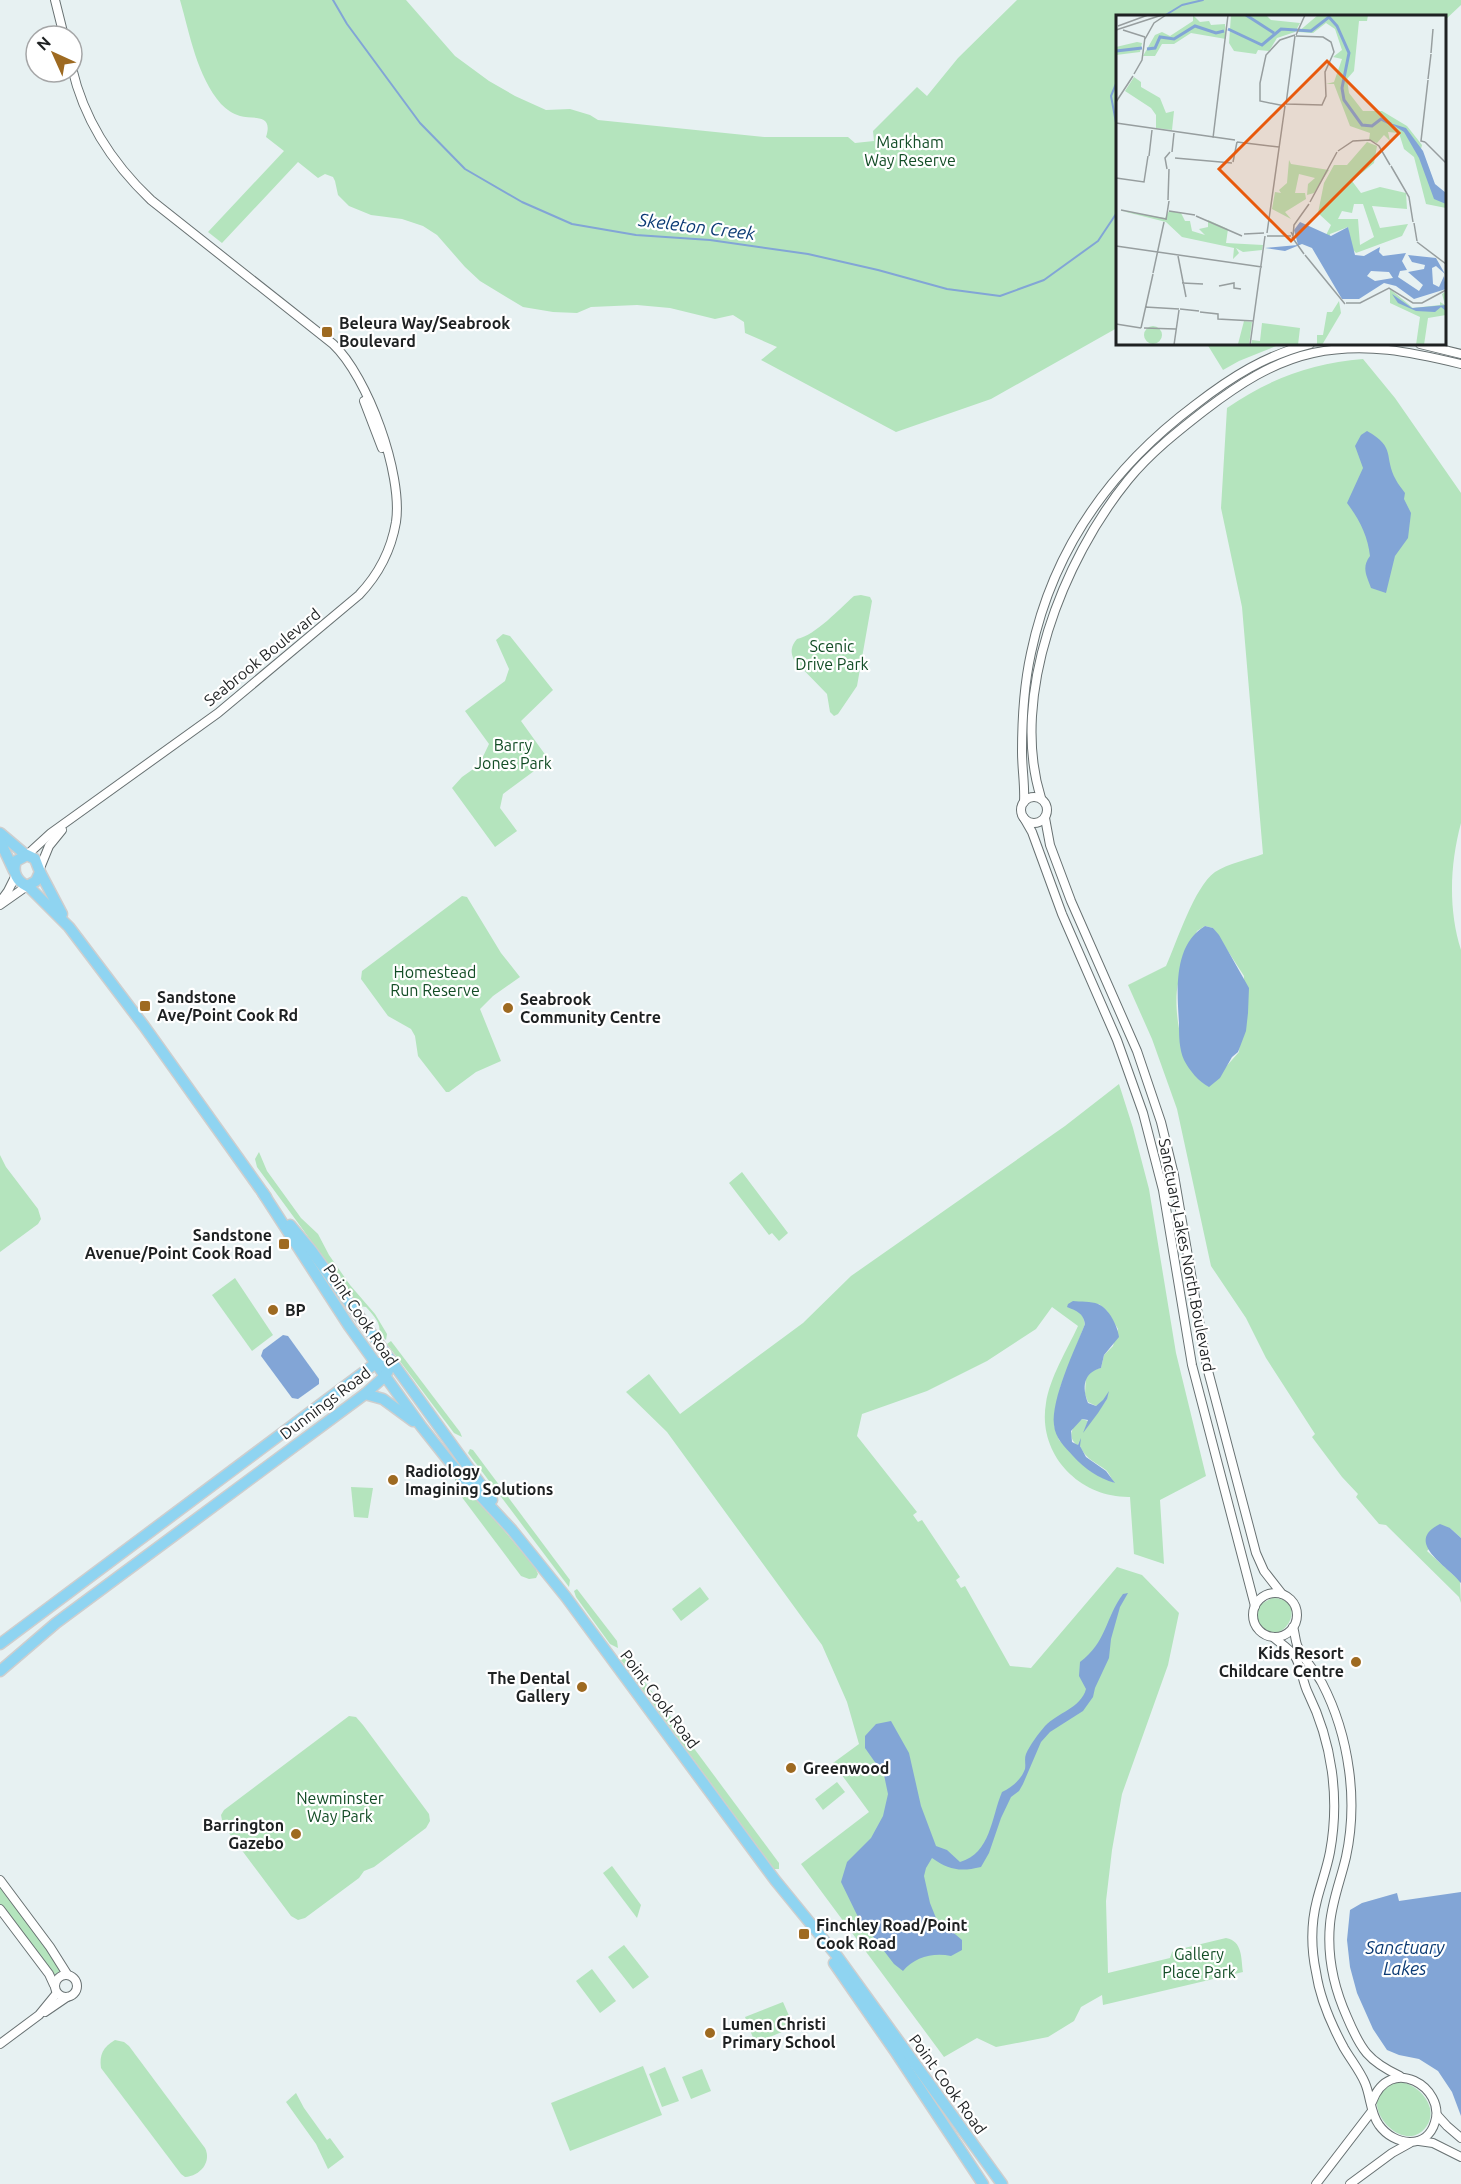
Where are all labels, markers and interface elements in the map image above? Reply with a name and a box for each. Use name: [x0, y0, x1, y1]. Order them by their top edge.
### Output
inset map: [1116, 15, 1446, 345]
north arrow: [24, 24, 84, 84]
text: N: [33, 33, 54, 54]
park label: Markham Way Reserve: [864, 133, 956, 169]
water label: Skeleton Creek: [636, 209, 757, 243]
place label: Beleura Way/Seabrook Boulevard: [339, 314, 510, 350]
marker: Beleura Way/Seabrook Boulevard: [320, 325, 334, 339]
street label: Seabrook Boulevard: [200, 605, 324, 709]
park label: Scenic Drive Park: [795, 637, 869, 673]
park label: Barry Jones Park: [474, 736, 552, 772]
park label: Homestead Run Reserve: [390, 963, 480, 999]
place label: Sandstone Ave/Point Cook Rd: [157, 988, 298, 1024]
place label: Seabrook Community Centre: [520, 990, 661, 1026]
marker: Sandstone Ave/Point Cook Rd: [138, 999, 152, 1013]
marker: Seabrook Community Centre: [501, 1001, 515, 1015]
street label: Sanctuary Lakes North Boulevard: [1156, 1137, 1218, 1373]
place label: Sandstone Avenue/Point Cook Road: [85, 1226, 272, 1262]
marker: Sandstone Avenue/Point Cook Road: [277, 1237, 291, 1251]
street label: Point Cook Road: [320, 1261, 402, 1369]
place label: BP: [285, 1301, 306, 1319]
marker: BP: [266, 1303, 280, 1317]
street label: Dunnings Road: [276, 1363, 374, 1443]
place label: Radiology Imagining Solutions: [405, 1462, 553, 1498]
marker: Radiology Imagining Solutions: [386, 1473, 400, 1487]
place label: Kids Resort Childcare Centre: [1219, 1644, 1344, 1680]
street label: Point Cook Road: [617, 1646, 703, 1752]
marker: Kids Resort Childcare Centre: [1349, 1655, 1363, 1669]
place label: The Dental Gallery: [488, 1669, 570, 1705]
marker: The Dental Gallery: [575, 1680, 589, 1694]
place label: Greenwood: [803, 1759, 889, 1777]
marker: Greenwood: [784, 1761, 798, 1775]
park label: Newminster Way Park: [296, 1789, 384, 1825]
place label: Barrington Gazebo: [203, 1816, 284, 1852]
marker: Barrington Gazebo: [289, 1827, 303, 1841]
place label: Finchley Road/Point Cook Road: [816, 1916, 968, 1952]
marker: Finchley Road/Point Cook Road: [797, 1927, 811, 1941]
water label: Sanctuary Lakes: [1365, 1937, 1445, 1978]
park label: Gallery Place Park: [1162, 1945, 1236, 1981]
place label: Lumen Christi Primary School: [722, 2015, 836, 2051]
marker: Lumen Christi Primary School: [703, 2026, 717, 2040]
street label: Point Cook Road: [906, 2031, 990, 2137]

